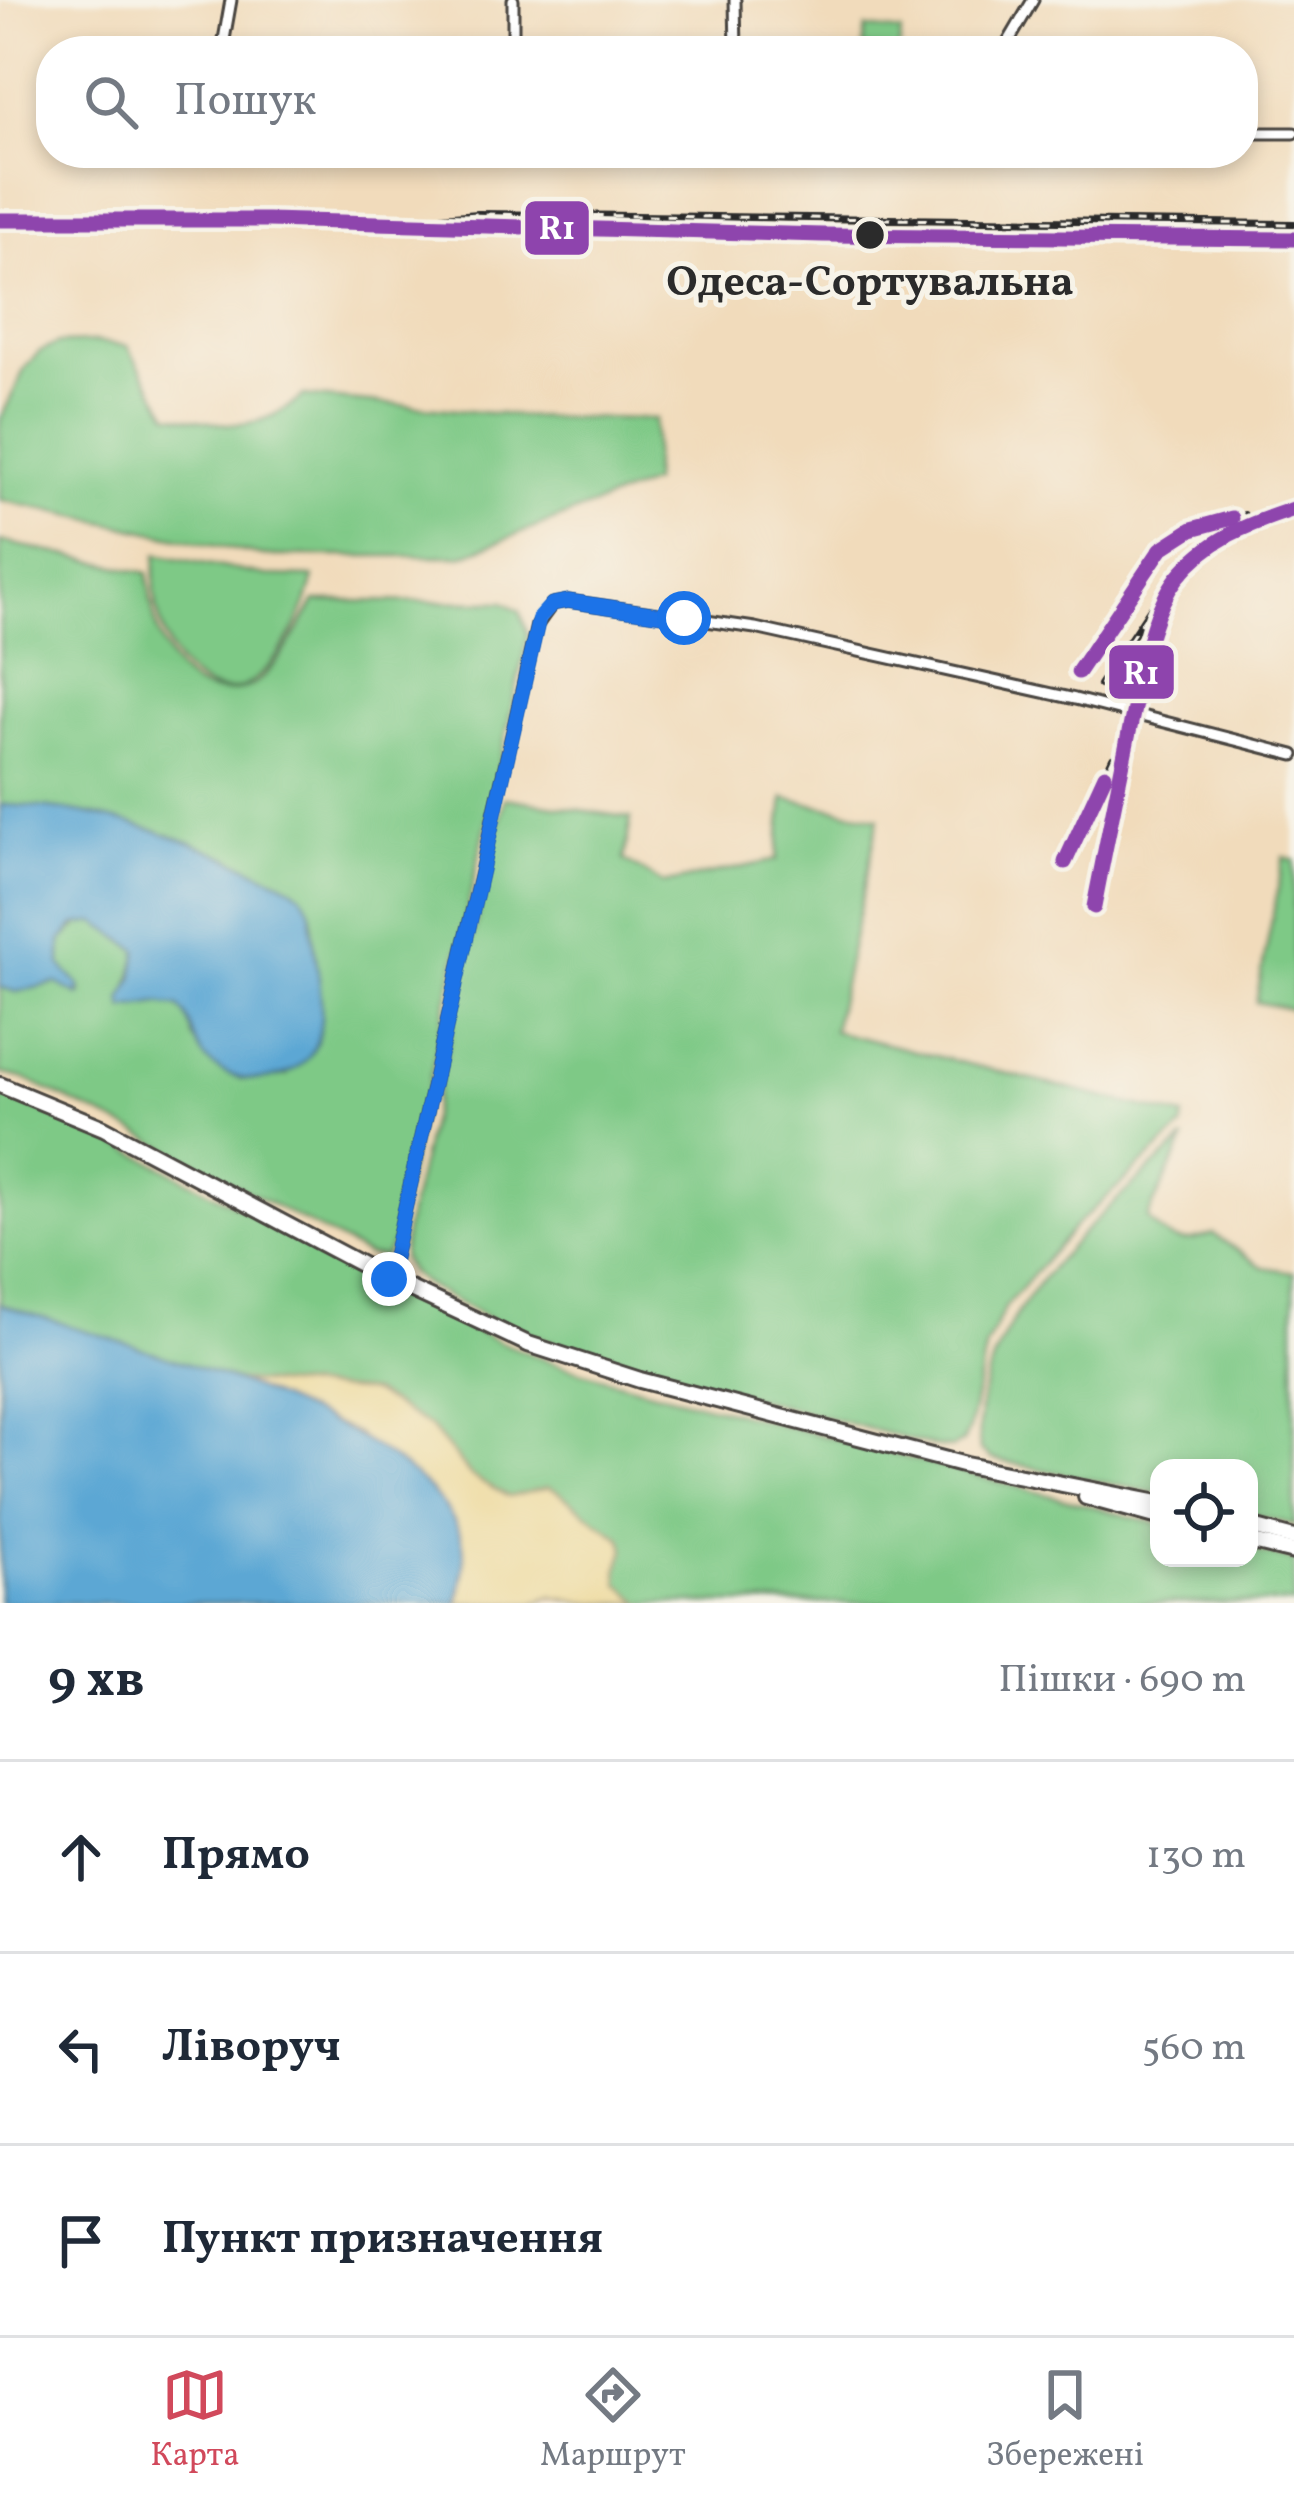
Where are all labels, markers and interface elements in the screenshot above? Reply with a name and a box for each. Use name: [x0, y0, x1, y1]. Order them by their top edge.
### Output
search box: [36, 36, 1258, 168]
icon: search: [78, 69, 144, 135]
text: Пошук: [174, 71, 317, 134]
line badge: R1: [523, 199, 591, 257]
text: R1: [539, 208, 575, 254]
marker: Одеса-Сортувальна: [853, 218, 887, 252]
place label: Одеса-Сортувальна: [666, 255, 1074, 314]
route start: [657, 591, 711, 645]
line badge: R1: [1107, 643, 1176, 701]
text: R1: [1123, 653, 1159, 699]
route end: [362, 1252, 416, 1306]
map controls: [1150, 1459, 1258, 1567]
button: locate: [1150, 1459, 1258, 1567]
text: 9 хв: [48, 1646, 145, 1717]
text: Пішки · 690 m: [999, 1654, 1246, 1708]
icon: ahead: [48, 1824, 114, 1890]
text: Прямо: [162, 1825, 310, 1888]
text: 130 m: [1146, 1830, 1246, 1884]
icon: left: [48, 2016, 114, 2082]
text: Ліворуч: [162, 2017, 341, 2080]
text: 560 m: [1142, 2022, 1246, 2076]
icon: arrive: [48, 2208, 114, 2274]
text: Пункт призначення: [162, 2209, 603, 2272]
tab: Карта: [150, 2362, 240, 2480]
tab: Маршрут: [540, 2362, 686, 2480]
tab: Збережені: [986, 2362, 1144, 2480]

